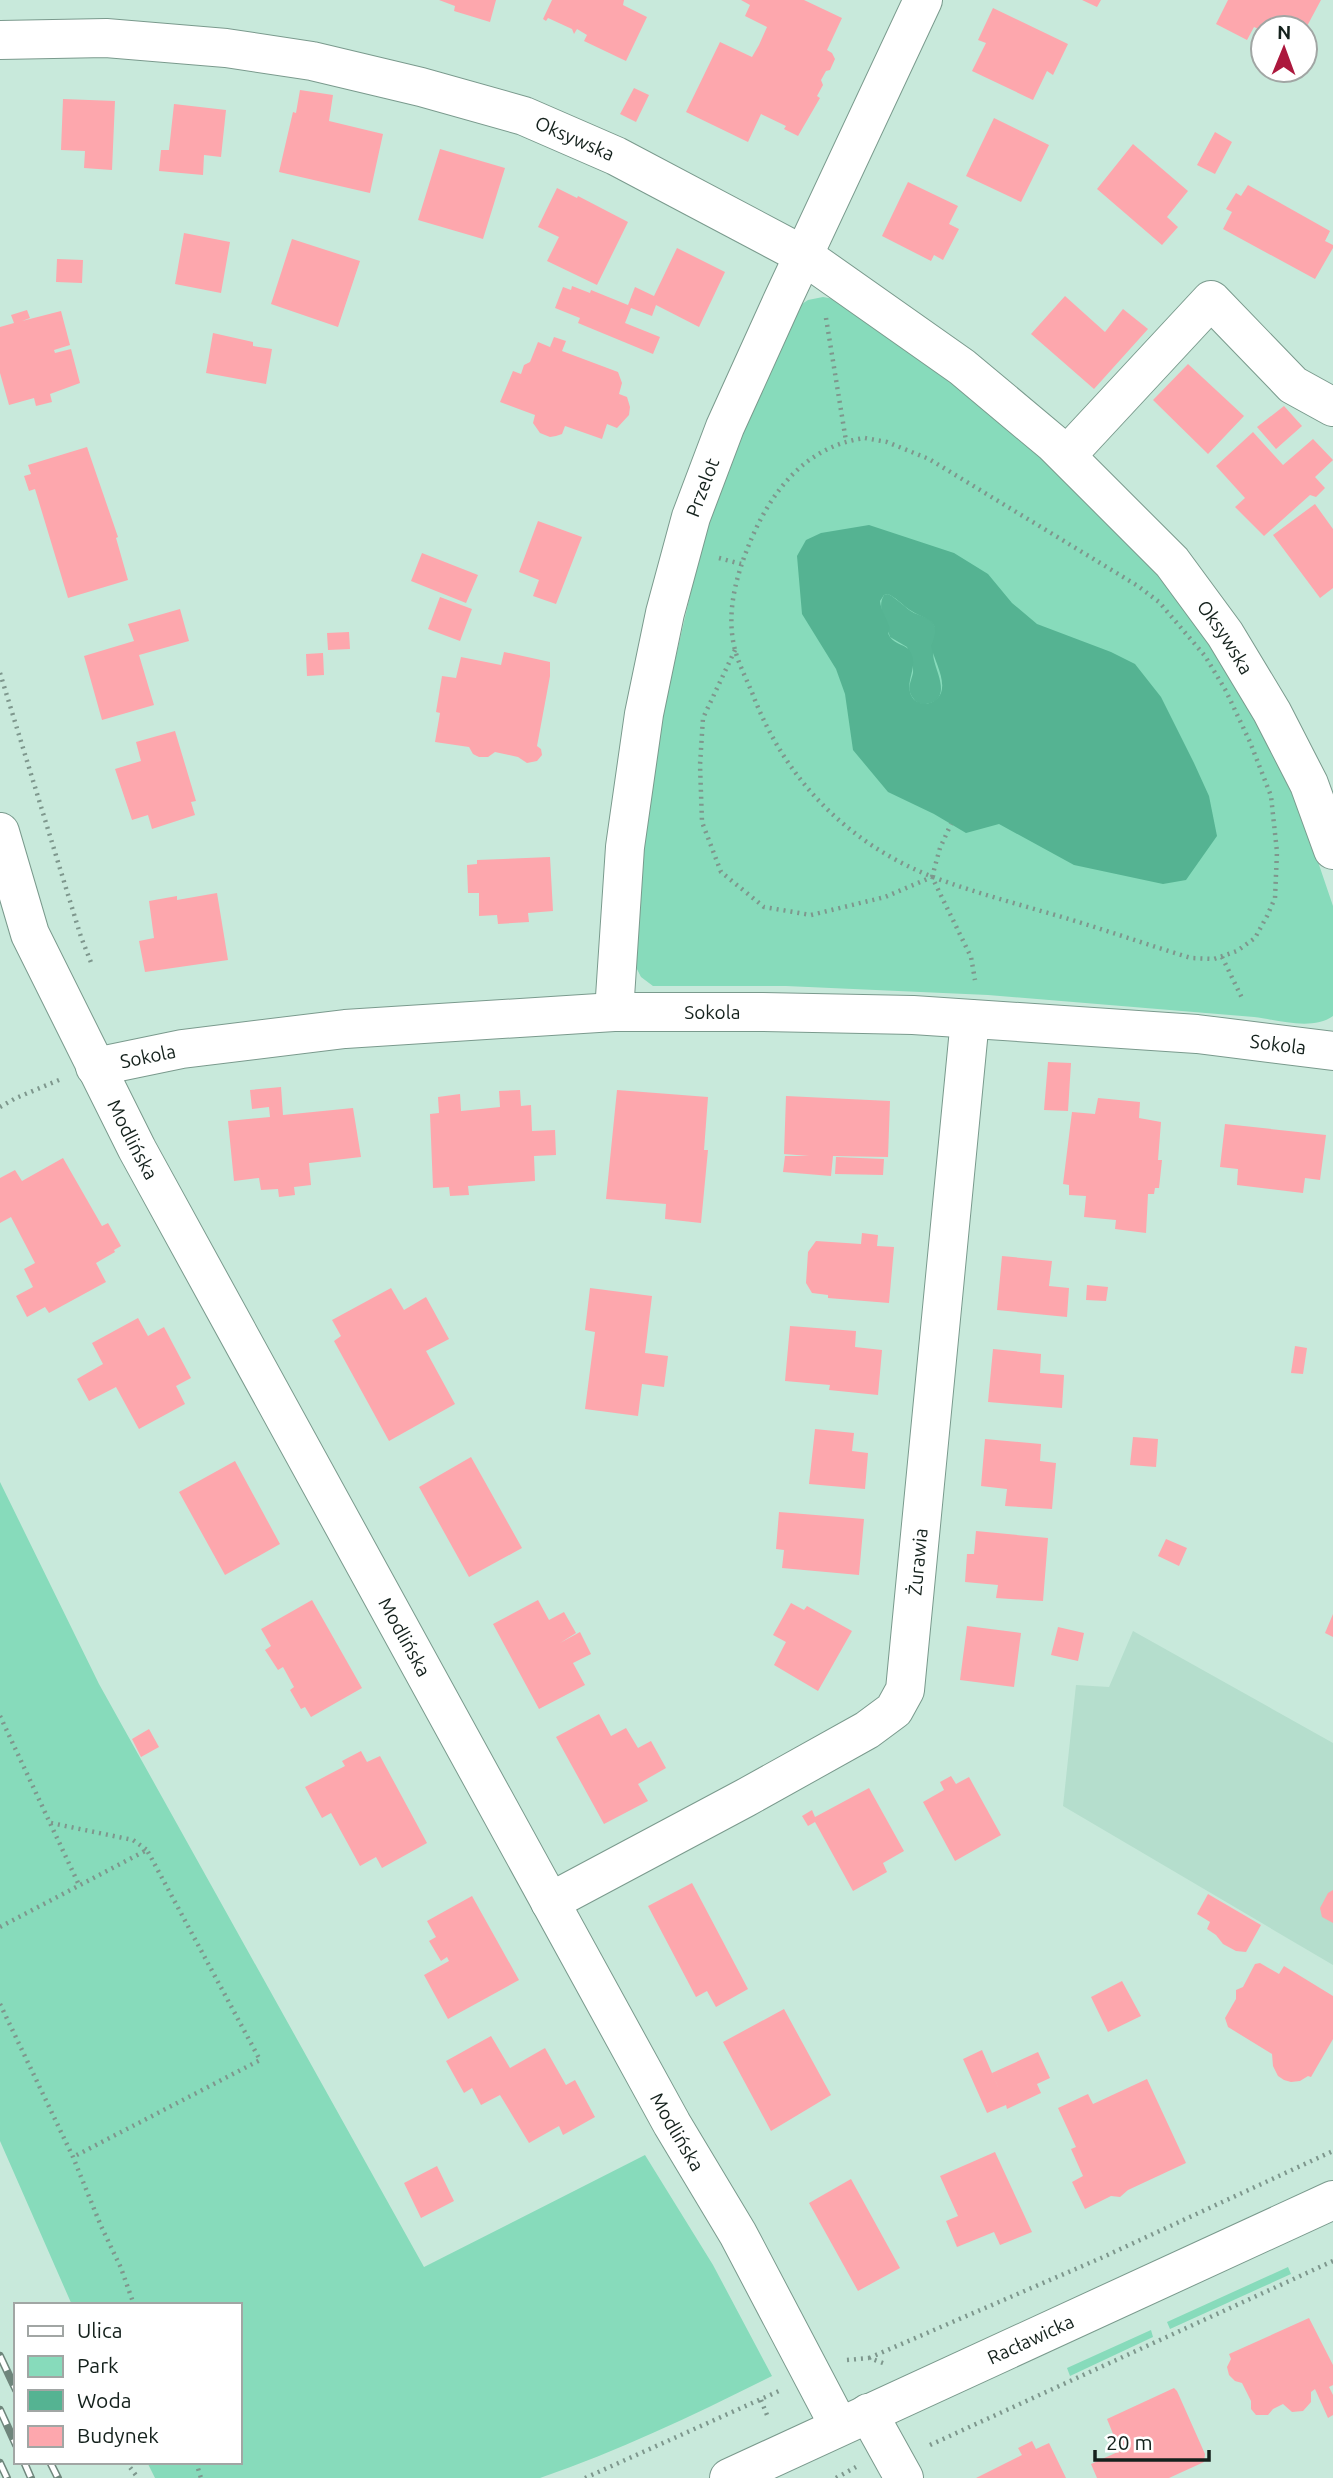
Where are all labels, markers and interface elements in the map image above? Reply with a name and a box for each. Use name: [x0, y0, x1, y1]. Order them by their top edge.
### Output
north arrow: [1249, 14, 1319, 84]
text: N: [1277, 21, 1292, 43]
street label: Oksywska: [532, 111, 618, 165]
street label: Przelot: [681, 454, 723, 520]
street label: Oksywska: [1193, 596, 1258, 678]
street label: Sokola: [684, 1001, 741, 1023]
street label: Sokola: [1249, 1030, 1307, 1059]
street label: Sokola: [118, 1040, 178, 1073]
street label: Modlińska: [103, 1096, 162, 1183]
street label: Żurawia: [903, 1527, 932, 1596]
street label: Modlińska: [374, 1594, 435, 1680]
street label: Modlińska: [646, 2089, 709, 2175]
legend: [14, 2303, 242, 2464]
street label: Racławicka: [984, 2310, 1077, 2369]
text: Ulica: [77, 2318, 122, 2342]
text: Park: [77, 2353, 119, 2377]
text: Woda: [77, 2388, 131, 2412]
scale bar: [1095, 2418, 1209, 2462]
text: Budynek: [77, 2423, 159, 2447]
text: 20 m: [1106, 2430, 1153, 2454]

